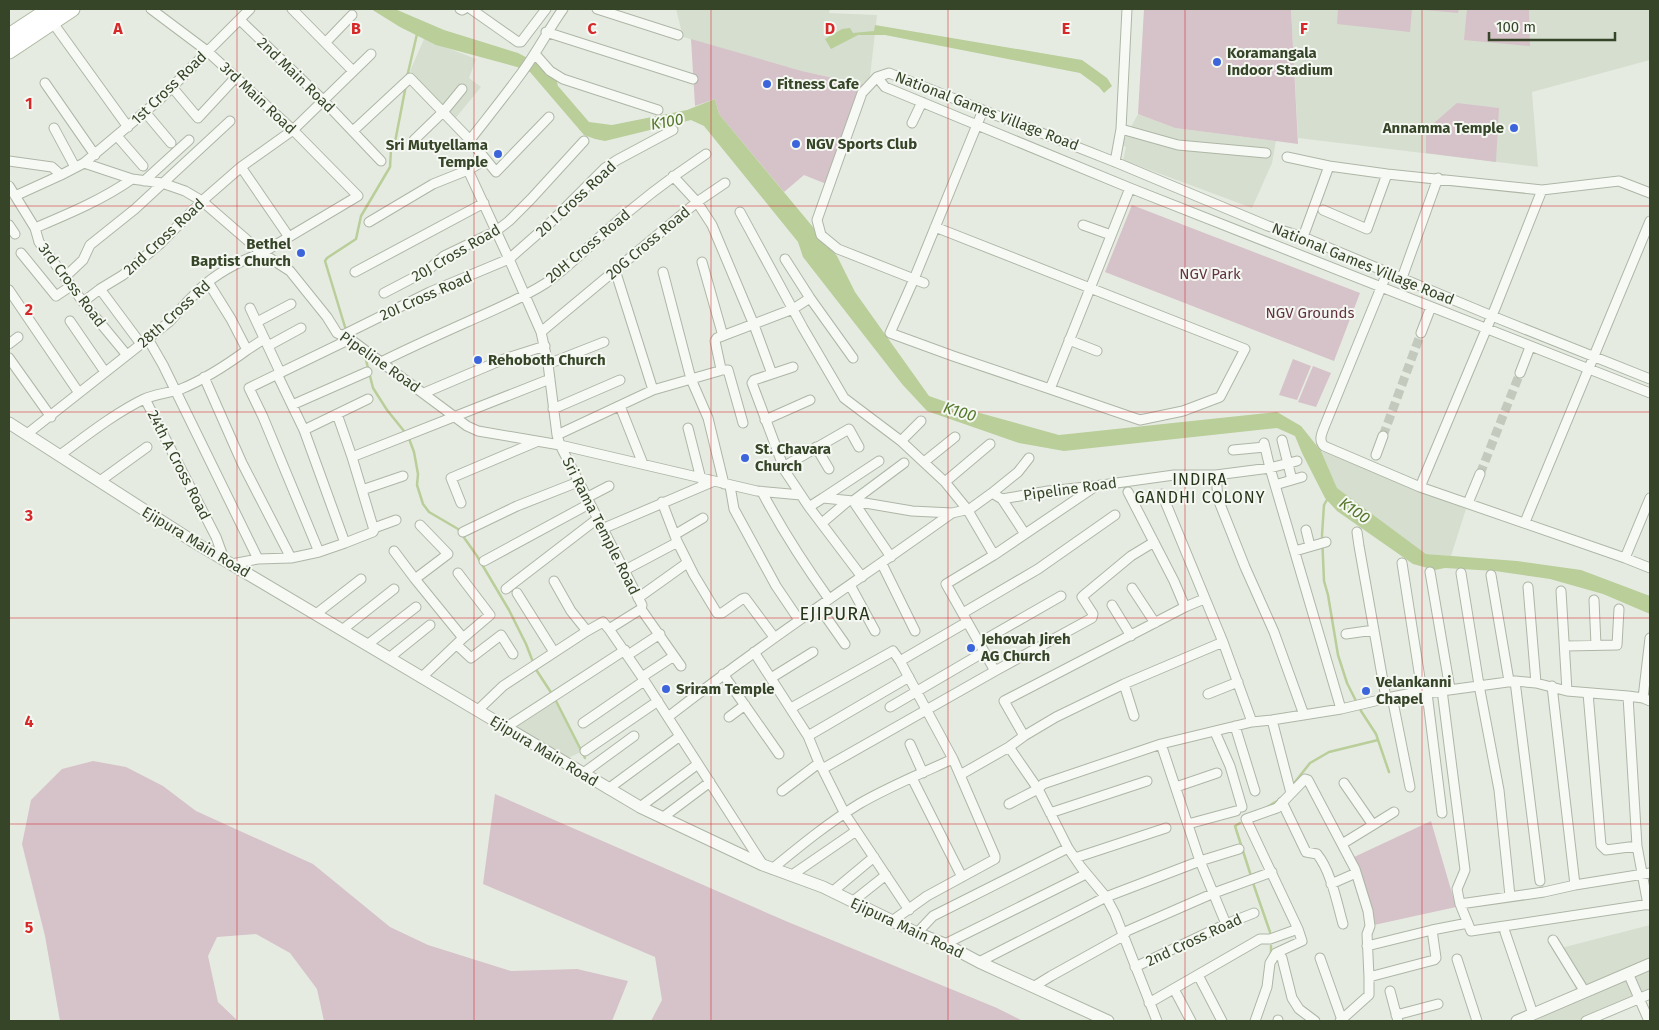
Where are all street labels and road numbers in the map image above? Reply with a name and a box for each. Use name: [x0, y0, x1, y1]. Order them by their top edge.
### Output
street label: 2nd Main Road: [254, 34, 338, 116]
street label: 1st Cross Road: [128, 48, 210, 128]
street label: 3rd Main Road: [216, 58, 300, 138]
street label: National Games Village Road: [893, 68, 1081, 154]
street label: 20 I Cross Road: [532, 157, 620, 241]
street label: 2nd Cross Road: [120, 195, 208, 279]
street label: 20G Cross Road: [602, 203, 694, 283]
street label: 20H Cross Road: [542, 205, 634, 287]
street label: National Games Village Road: [1269, 219, 1457, 309]
street label: 20J Cross Road: [409, 220, 503, 286]
street label: 3rd Cross Road: [35, 239, 109, 331]
street label: 20I Cross Road: [377, 268, 475, 324]
street label: 28th Cross Rd: [134, 277, 214, 351]
street label: Pipeline Road: [336, 328, 424, 396]
street label: 24th A Cross Road: [144, 407, 214, 523]
street label: Sri Rama Temple Road: [558, 454, 644, 598]
street label: Pipeline Road: [1022, 474, 1118, 504]
street label: Ejipura Main Road: [139, 503, 253, 581]
street label: Ejipura Main Road: [487, 712, 601, 790]
street label: Ejipura Main Road: [847, 894, 967, 962]
street label: 2nd Cross Road: [1143, 910, 1245, 970]

